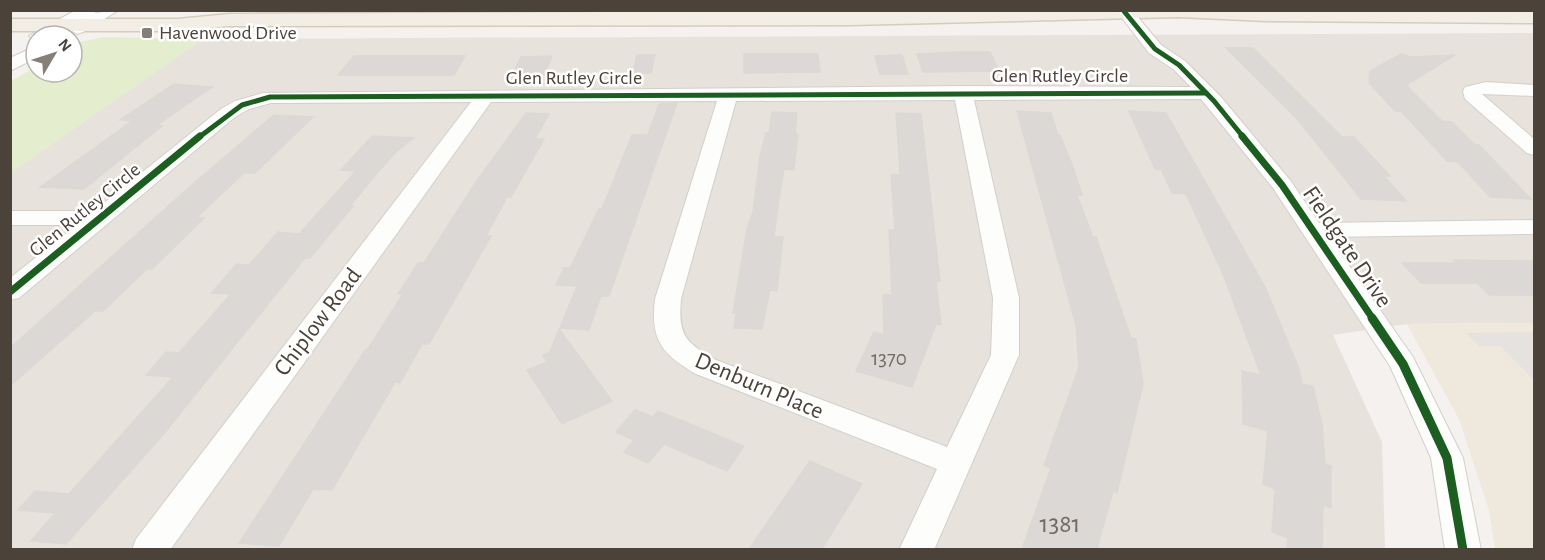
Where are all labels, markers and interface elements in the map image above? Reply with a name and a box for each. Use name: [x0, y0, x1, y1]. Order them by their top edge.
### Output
place label: Havenwood Drive: [159, 23, 297, 43]
north arrow: [24, 24, 84, 84]
marker: Havenwood Drive: [140, 26, 154, 40]
text: N: [55, 36, 75, 55]
street label: Glen Rutley Circle: [992, 66, 1128, 86]
street label: Glen Rutley Circle: [506, 68, 642, 88]
street label: Glen Rutley Circle: [26, 159, 144, 261]
street label: Fieldgate Drive: [1298, 182, 1396, 312]
street label: Chiplow Road: [270, 264, 366, 380]
street label: Denburn Place: [691, 348, 827, 424]
house number: 1370: [871, 348, 907, 369]
house number: 1381: [1040, 511, 1080, 537]

